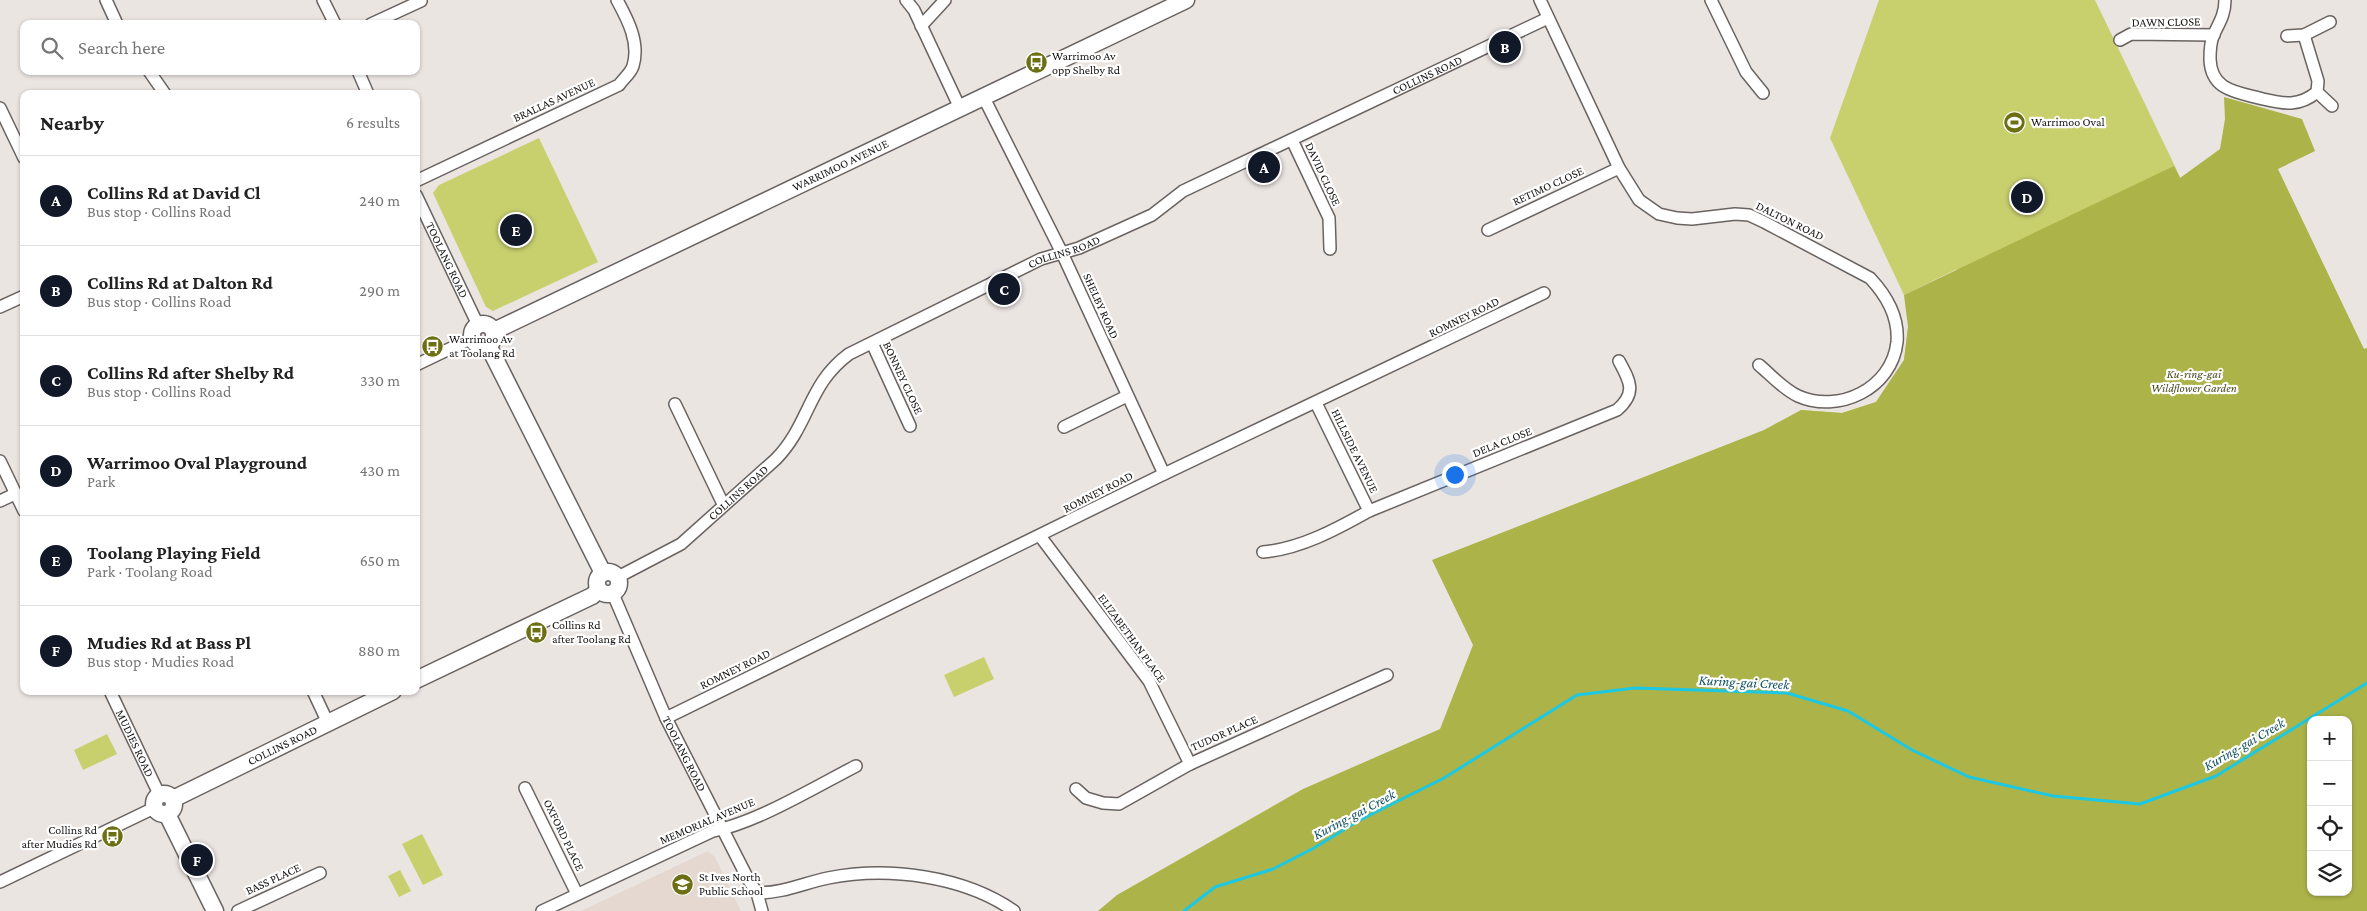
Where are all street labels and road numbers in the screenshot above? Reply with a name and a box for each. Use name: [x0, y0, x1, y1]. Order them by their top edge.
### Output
street label: DAWN CLOSE: [2131, 14, 2201, 30]
street label: COLLINS ROAD: [1390, 53, 1464, 98]
street label: BRALLAS AVENUE: [511, 75, 597, 125]
street label: WARRIMOO AVENUE: [790, 136, 891, 194]
street label: DAVID CLOSE: [1302, 140, 1344, 208]
street label: RETIMO CLOSE: [1510, 163, 1586, 209]
street label: DALTON ROAD: [1754, 199, 1826, 243]
street label: TOOLANG ROAD: [423, 220, 471, 300]
street label: COLLINS ROAD: [1026, 232, 1102, 271]
street label: SHELBY ROAD: [1080, 271, 1122, 341]
street label: ROMNEY ROAD: [1426, 294, 1502, 340]
street label: BONNEY CLOSE: [880, 339, 926, 417]
street label: HILLSIDE AVENUE: [1329, 407, 1382, 496]
street label: DELA CLOSE: [1470, 424, 1534, 460]
street label: COLLINS ROAD: [705, 462, 771, 523]
street label: ROMNEY ROAD: [1061, 468, 1135, 516]
street label: ELIZABETHAN PLACE: [1095, 591, 1169, 685]
street label: ROMNEY ROAD: [697, 646, 773, 692]
street label: MUDIES ROAD: [113, 707, 157, 779]
street label: TUDOR PLACE: [1188, 712, 1260, 754]
street label: TOOLANG ROAD: [659, 714, 709, 794]
street label: COLLINS ROAD: [245, 722, 320, 768]
street label: MEMORIAL AVENUE: [657, 794, 757, 847]
street label: OXFORD PLACE: [541, 797, 588, 873]
street label: BASS PLACE: [243, 860, 303, 898]

